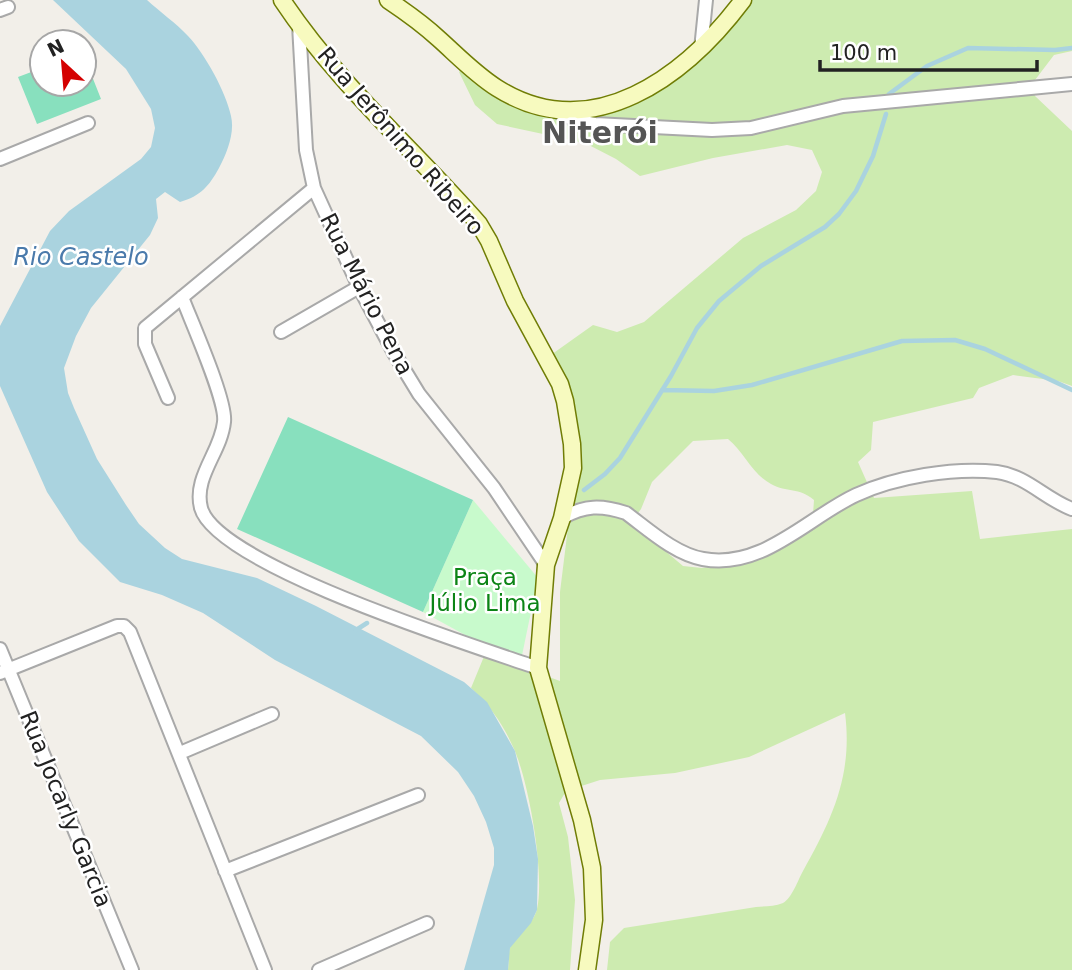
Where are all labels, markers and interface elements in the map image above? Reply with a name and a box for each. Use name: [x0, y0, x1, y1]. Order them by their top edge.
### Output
north arrow: [28, 28, 98, 98]
scale bar: [820, 28, 1037, 72]
text: N: [44, 34, 68, 61]
text: 100 m: [830, 41, 897, 65]
street label: Rua Jerônimo Ribeiro: [312, 42, 490, 240]
district label: Niterói: [542, 115, 658, 150]
street label: Rua Mário Pena: [315, 209, 419, 379]
water label: Rio Castelo: [13, 243, 149, 271]
park label: Praça Júlio Lima: [427, 564, 541, 616]
street label: Rua Jocarly Garcia: [15, 707, 117, 911]

